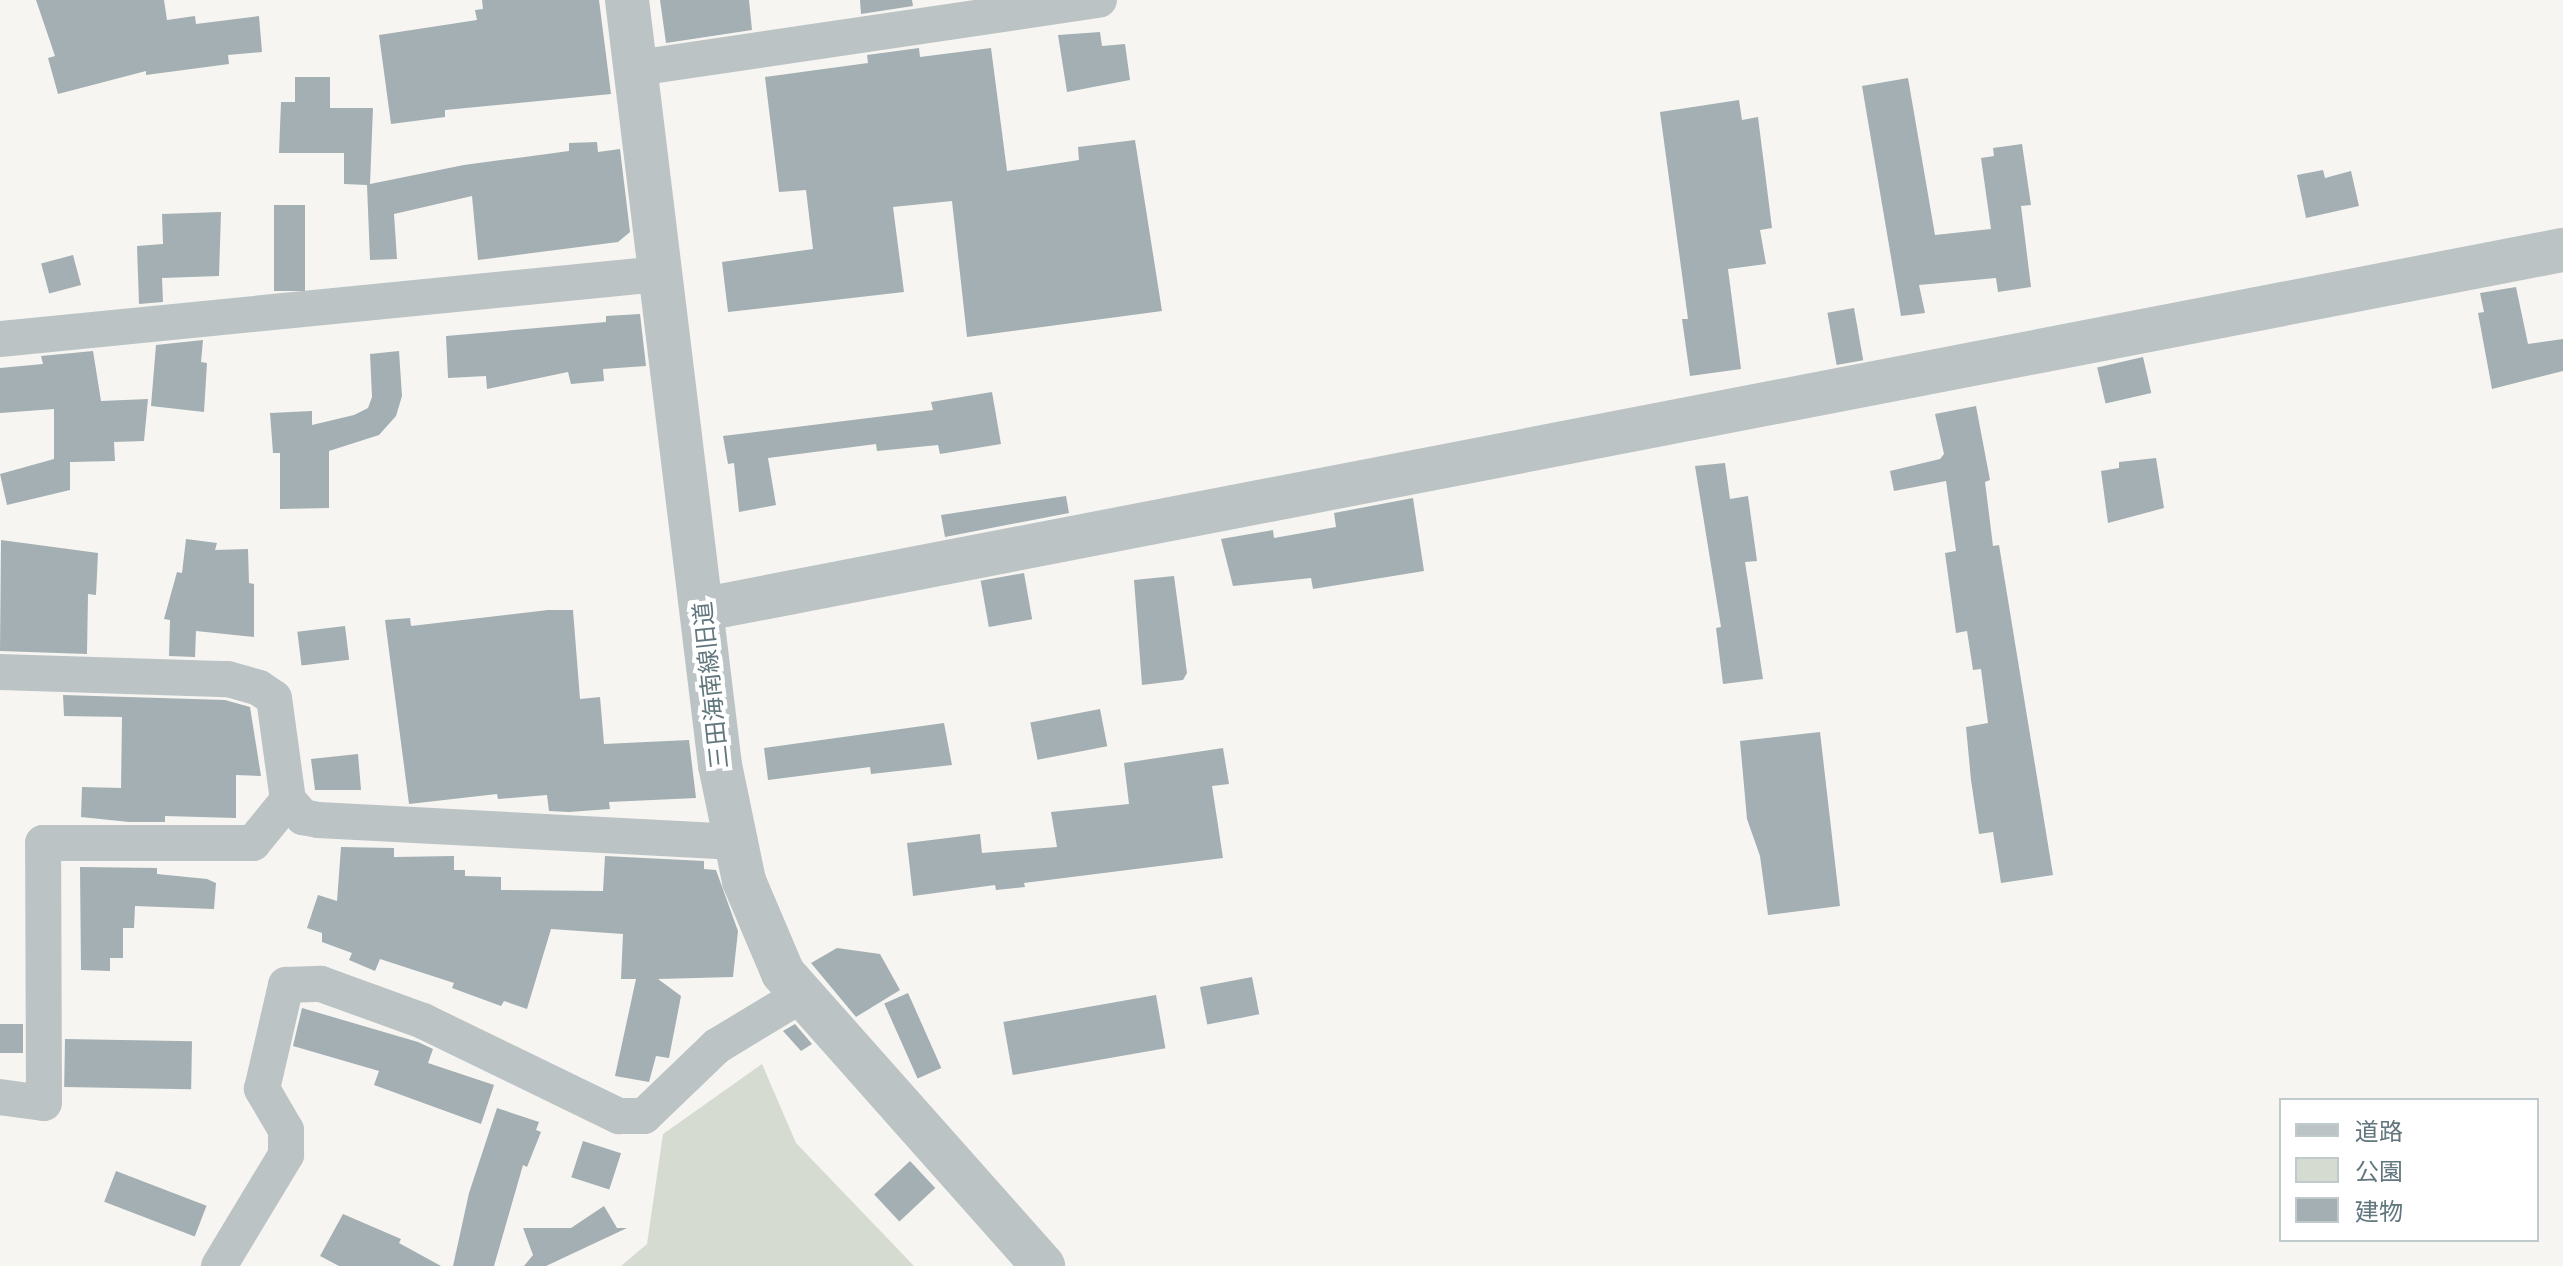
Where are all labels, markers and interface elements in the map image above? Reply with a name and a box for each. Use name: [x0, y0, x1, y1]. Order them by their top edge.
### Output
street label: 三田海南線旧道: [690, 600, 736, 770]
legend: [2279, 1098, 2539, 1242]
text: 道路: [2355, 1121, 2403, 1145]
text: 公園: [2355, 1161, 2403, 1185]
text: 建物: [2355, 1201, 2403, 1225]

